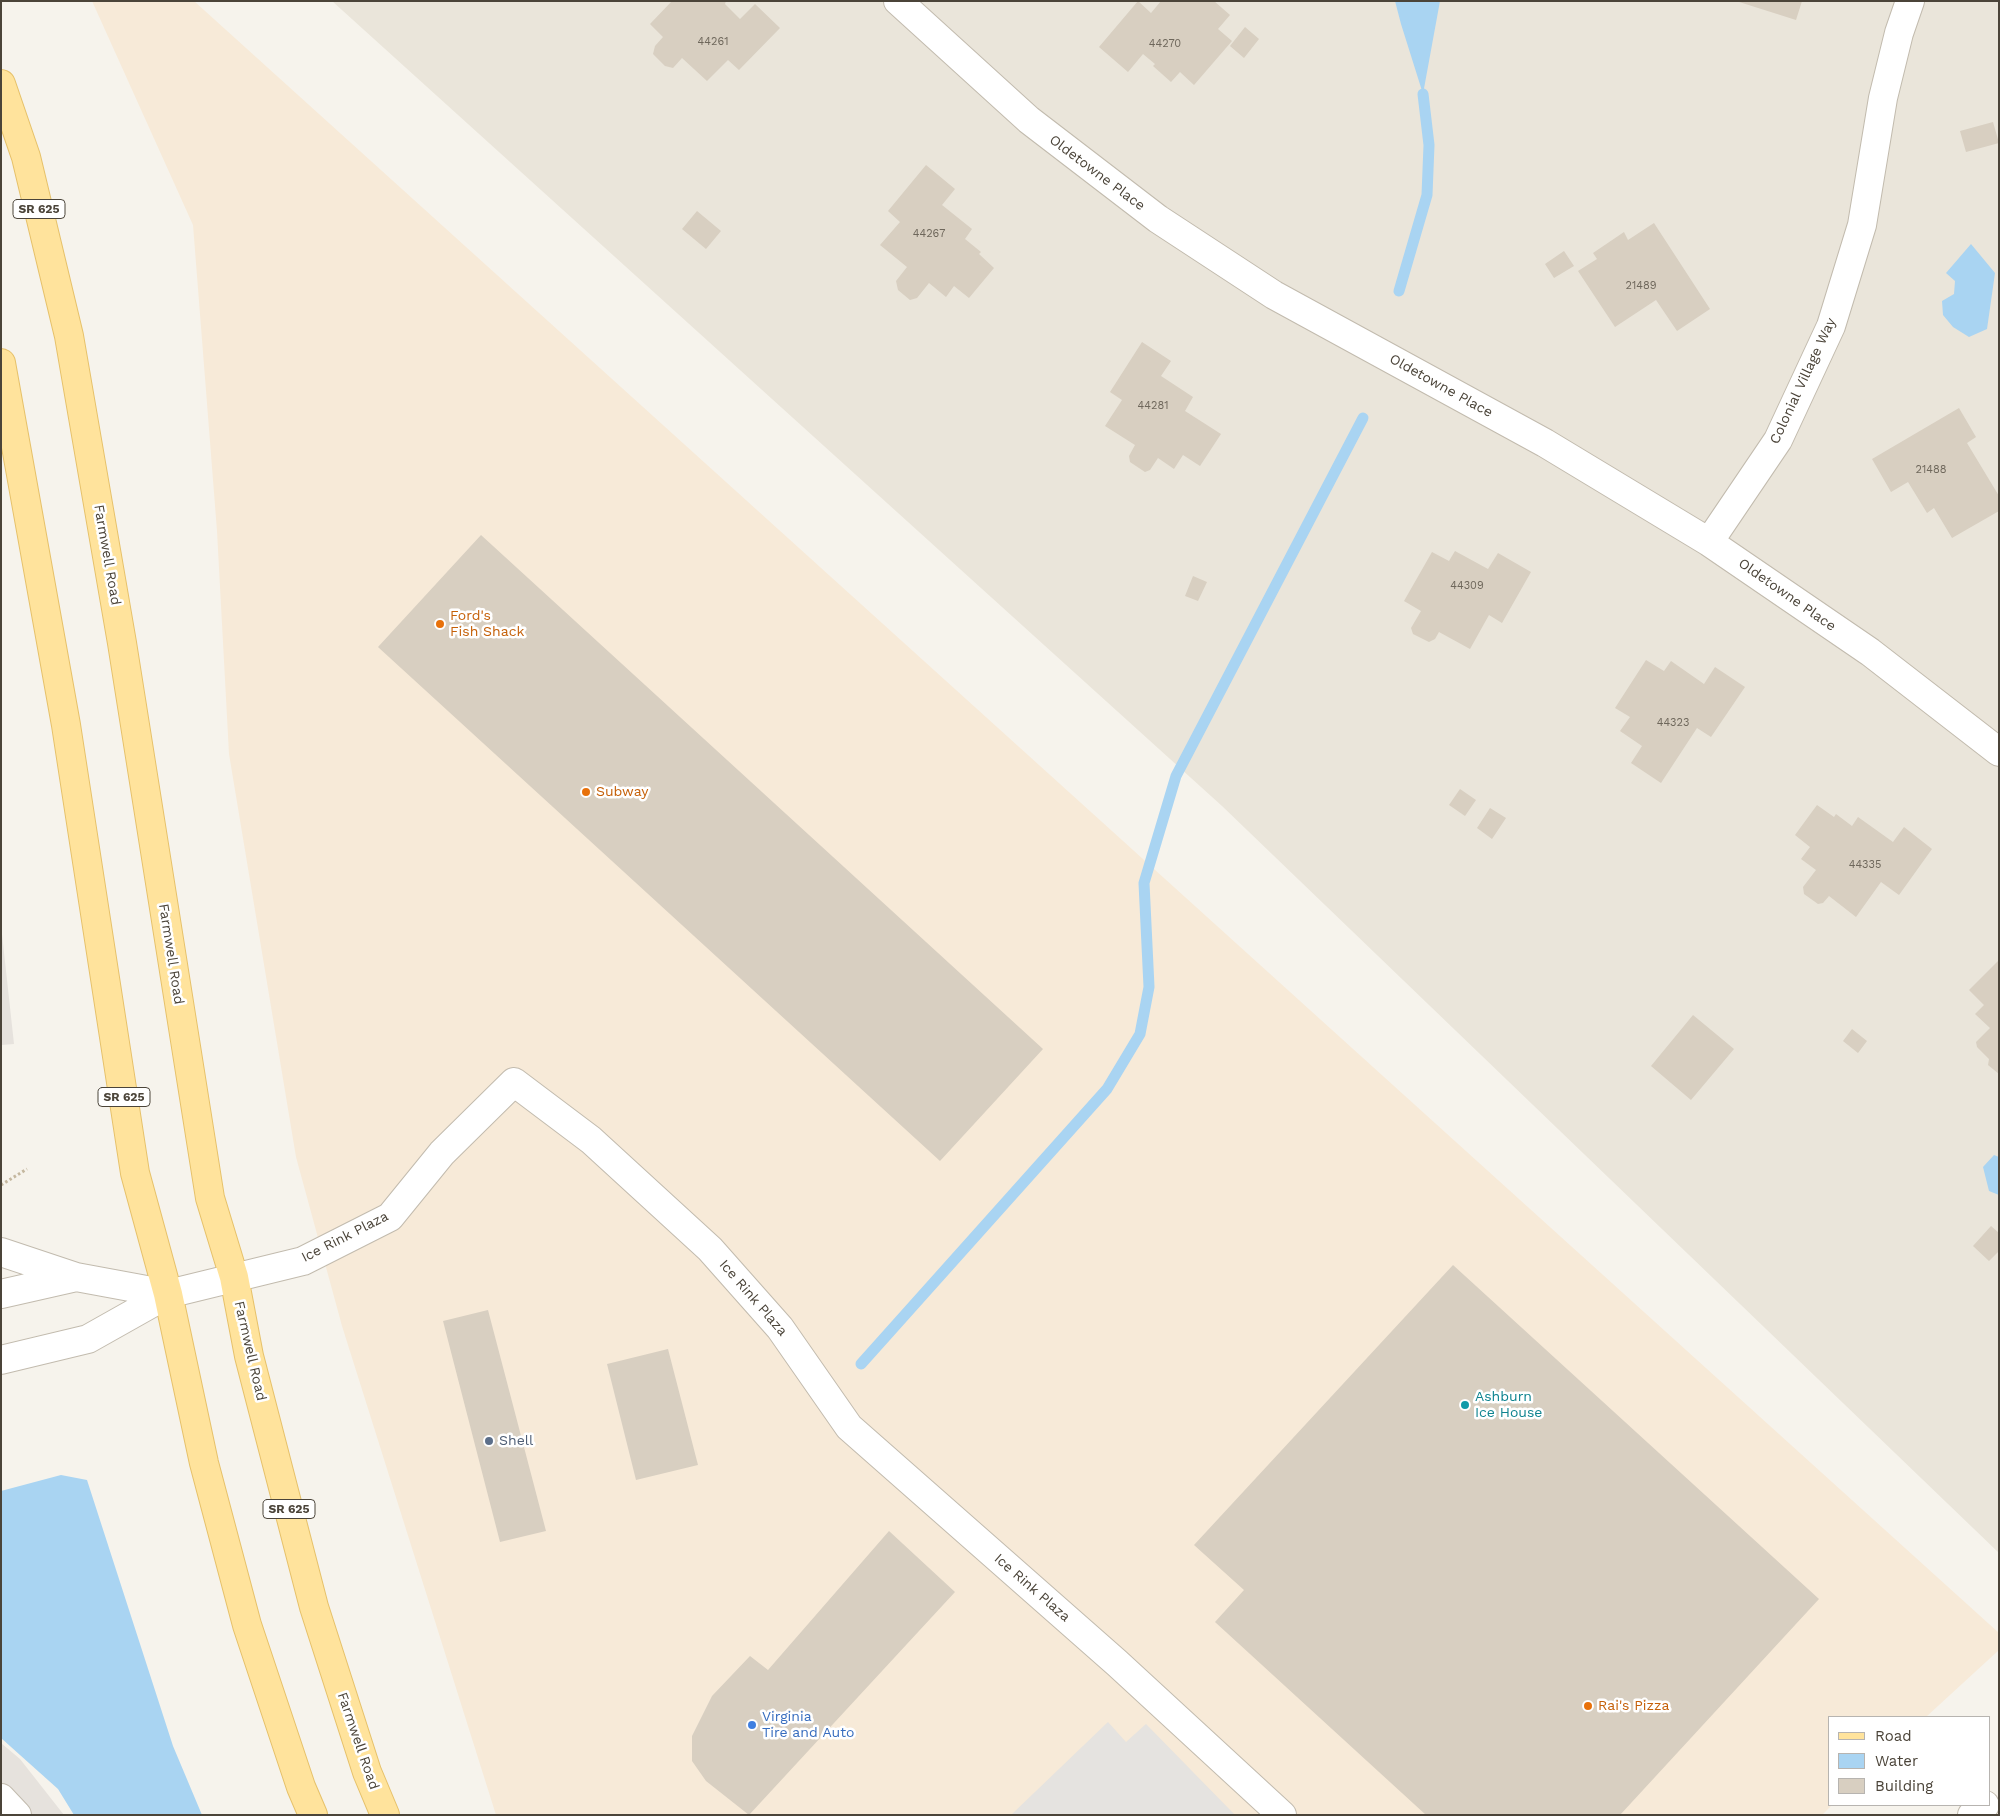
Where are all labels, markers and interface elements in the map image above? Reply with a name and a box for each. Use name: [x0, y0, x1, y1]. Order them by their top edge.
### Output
house number: 44261: [698, 35, 728, 49]
house number: 44270: [1149, 37, 1181, 51]
street label: Oldetowne Place: [1046, 132, 1148, 214]
road number: SR 625: [13, 200, 65, 218]
house number: 44267: [913, 227, 945, 241]
house number: 21489: [1626, 279, 1656, 293]
street label: Colonial Village Way: [1766, 315, 1840, 447]
street label: Oldetowne Place: [1386, 351, 1496, 421]
house number: 44281: [1138, 399, 1168, 413]
house number: 21488: [1916, 463, 1946, 477]
street label: Farmwell Road: [90, 503, 124, 607]
street label: Oldetowne Place: [1735, 555, 1839, 635]
house number: 44309: [1450, 579, 1484, 593]
place label: Ford's Fish Shack: [450, 608, 524, 640]
marker: Ford's Fish Shack: [434, 618, 446, 630]
house number: 44323: [1657, 716, 1689, 730]
place label: Subway: [596, 784, 648, 800]
marker: Subway: [580, 786, 592, 798]
house number: 44335: [1849, 858, 1881, 872]
street label: Farmwell Road: [155, 902, 187, 1006]
road number: SR 625: [98, 1088, 150, 1106]
street label: Ice Rink Plaza: [299, 1208, 391, 1266]
street label: Ice Rink Plaza: [715, 1257, 791, 1339]
street label: Farmwell Road: [230, 1300, 270, 1402]
place label: Ashburn Ice House: [1475, 1389, 1542, 1421]
marker: Ashburn Ice House: [1459, 1399, 1471, 1411]
place label: Shell: [499, 1433, 533, 1449]
marker: Shell: [483, 1435, 495, 1447]
road number: SR 625: [263, 1500, 315, 1518]
street label: Ice Rink Plaza: [991, 1550, 1073, 1626]
street label: Farmwell Road: [333, 1690, 383, 1792]
place label: Rai's Pizza: [1598, 1698, 1669, 1714]
marker: Rai's Pizza: [1582, 1700, 1594, 1712]
place label: Virginia Tire and Auto: [762, 1709, 854, 1741]
legend: [1828, 1716, 1990, 1806]
marker: Virginia Tire and Auto: [746, 1719, 758, 1731]
text: Road: [1875, 1727, 1912, 1745]
text: Water: [1875, 1752, 1918, 1770]
text: Building: [1875, 1777, 1933, 1795]

